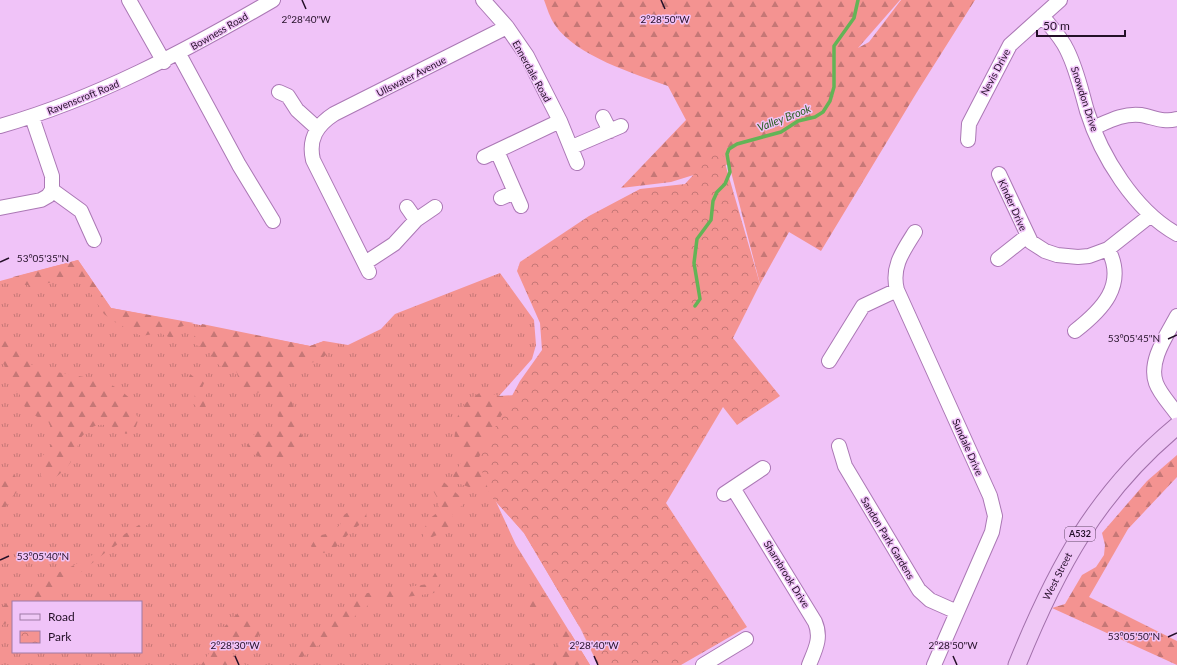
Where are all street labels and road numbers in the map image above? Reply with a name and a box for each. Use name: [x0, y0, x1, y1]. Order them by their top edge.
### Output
street label: Bowness Road: [188, 10, 250, 52]
street label: Ennerdale Road: [510, 38, 554, 104]
street label: Nevis Drive: [978, 47, 1012, 97]
street label: Ullswater Avenue: [374, 53, 448, 99]
street label: Snowdon Drive: [1069, 65, 1101, 133]
street label: Ravenscroft Road: [45, 77, 121, 117]
street label: Kinder Drive: [996, 177, 1030, 233]
street label: Sundale Drive: [950, 417, 986, 477]
street label: Sandon Park Gardens: [859, 495, 917, 581]
road number: A532: [1065, 527, 1095, 541]
street label: Sharnbrook Drive: [762, 538, 812, 610]
street label: West Street: [1040, 550, 1074, 602]

